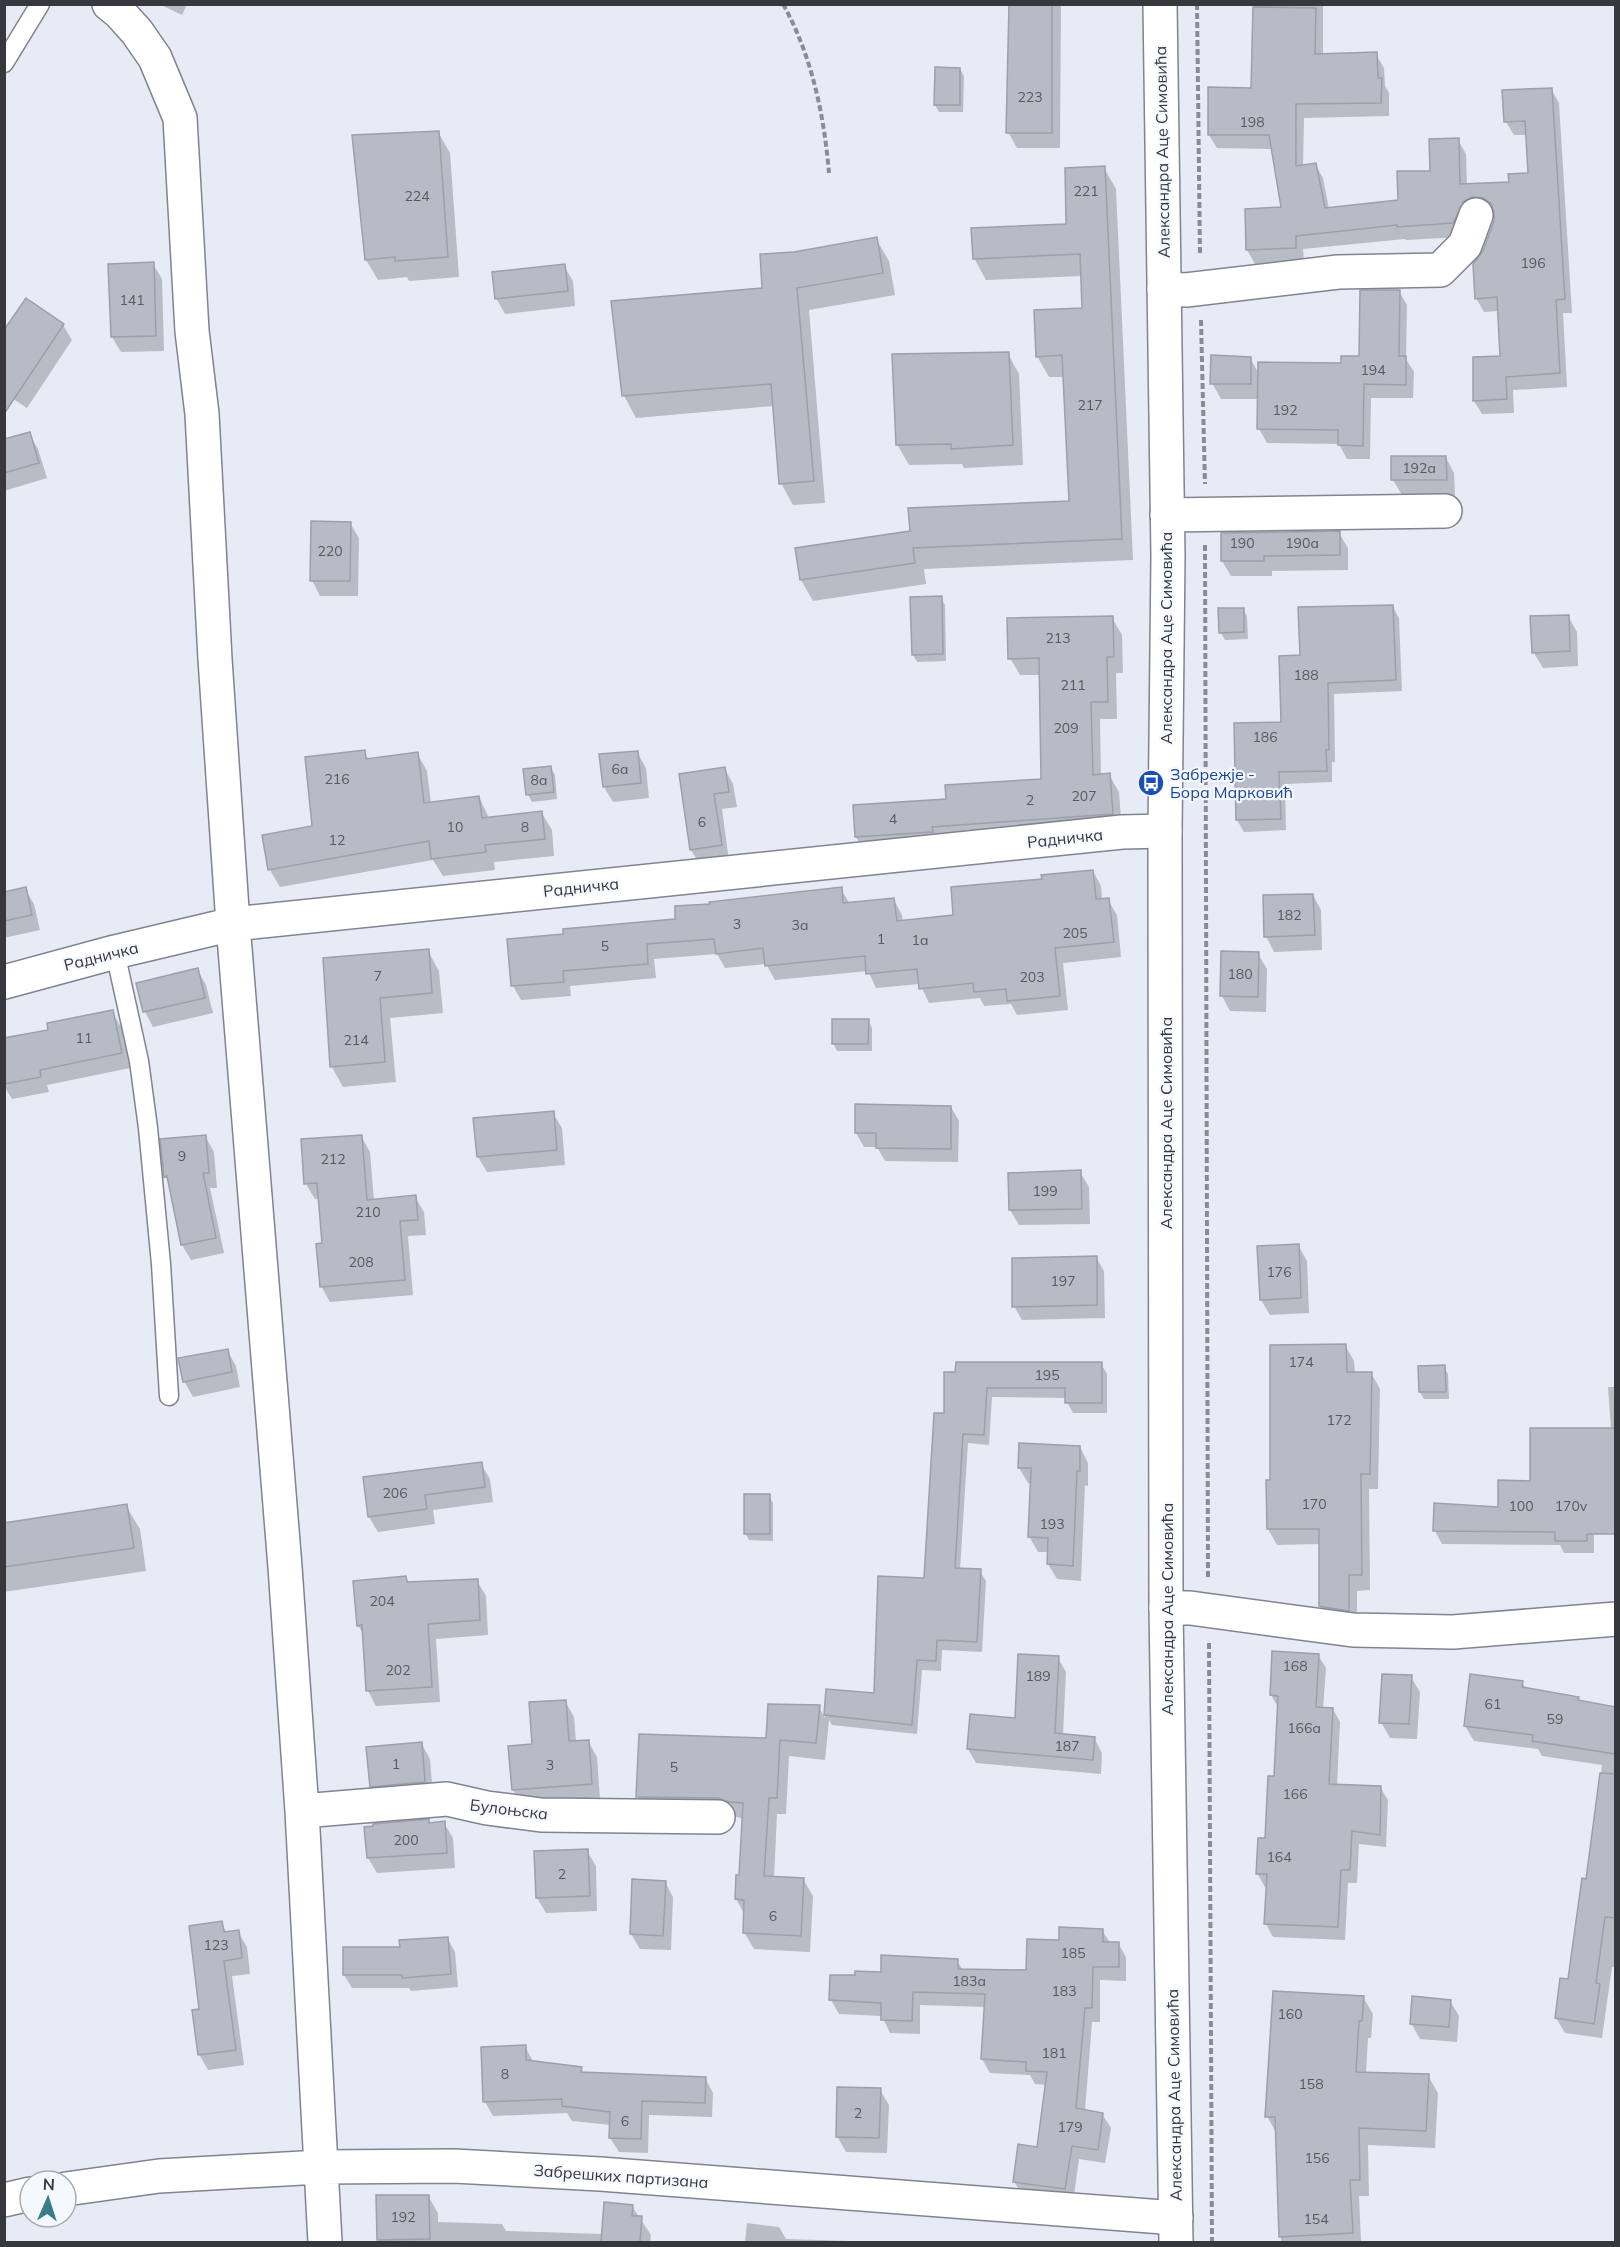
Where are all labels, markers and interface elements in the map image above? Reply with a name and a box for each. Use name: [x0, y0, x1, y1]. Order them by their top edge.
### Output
street label: Александра Аце Симовића: [1150, 46, 1174, 258]
house number: 223: [1017, 88, 1043, 106]
house number: 198: [1239, 113, 1265, 131]
house number: 221: [1073, 182, 1099, 200]
house number: 224: [404, 187, 430, 205]
house number: 196: [1520, 254, 1546, 272]
house number: 141: [119, 291, 145, 309]
house number: 194: [1360, 361, 1386, 379]
house number: 217: [1077, 396, 1103, 414]
house number: 192: [1272, 401, 1298, 419]
house number: 192a: [1402, 459, 1436, 477]
street label: Александра Аце Симовића: [1156, 532, 1176, 744]
house number: 190: [1229, 534, 1255, 552]
house number: 190a: [1285, 534, 1319, 552]
house number: 220: [317, 542, 343, 560]
house number: 213: [1045, 629, 1071, 647]
house number: 188: [1293, 666, 1319, 684]
house number: 211: [1060, 676, 1086, 694]
house number: 209: [1053, 719, 1079, 737]
house number: 186: [1252, 728, 1278, 746]
house number: 6a: [612, 760, 628, 778]
place label: Забрежје - Бора Марковић: [1170, 764, 1293, 802]
bus stop icon: Забрежје - Бора Марковић: [1136, 768, 1166, 798]
house number: 216: [324, 770, 350, 788]
house number: 8a: [531, 771, 547, 789]
house number: 207: [1071, 787, 1097, 805]
house number: 2: [1026, 791, 1034, 809]
house number: 4: [889, 810, 898, 828]
house number: 6: [698, 813, 706, 831]
house number: 10: [447, 818, 463, 836]
house number: 8: [521, 818, 529, 836]
street label: Радничка: [1026, 824, 1104, 852]
house number: 12: [329, 831, 345, 849]
street label: Радничка: [542, 873, 620, 901]
house number: 182: [1276, 906, 1302, 924]
house number: 3: [733, 915, 741, 933]
house number: 3a: [792, 916, 808, 934]
house number: 205: [1062, 924, 1088, 942]
house number: 1: [877, 930, 885, 948]
house number: 1a: [912, 931, 928, 949]
street label: Радничка: [62, 937, 140, 975]
house number: 5: [601, 937, 609, 955]
house number: 180: [1227, 965, 1253, 983]
house number: 7: [374, 967, 382, 985]
house number: 203: [1019, 968, 1045, 986]
street label: Александра Аце Симовића: [1156, 1017, 1176, 1229]
house number: 11: [76, 1029, 92, 1047]
house number: 214: [343, 1031, 369, 1049]
house number: 9: [178, 1147, 186, 1165]
house number: 212: [320, 1150, 346, 1168]
house number: 199: [1032, 1182, 1058, 1200]
house number: 210: [355, 1203, 381, 1221]
house number: 208: [348, 1253, 374, 1271]
house number: 176: [1266, 1263, 1292, 1281]
house number: 197: [1050, 1272, 1076, 1290]
house number: 174: [1288, 1353, 1314, 1371]
house number: 195: [1034, 1366, 1060, 1384]
house number: 172: [1326, 1411, 1352, 1429]
house number: 206: [382, 1484, 408, 1502]
house number: 170: [1301, 1495, 1327, 1513]
house number: 100: [1508, 1497, 1534, 1515]
house number: 170v: [1555, 1497, 1588, 1515]
street label: Александра Аце Симовића: [1157, 1503, 1177, 1715]
house number: 193: [1039, 1515, 1065, 1533]
house number: 204: [369, 1592, 395, 1610]
house number: 168: [1282, 1657, 1308, 1675]
house number: 202: [385, 1661, 411, 1679]
house number: 189: [1025, 1667, 1051, 1685]
house number: 61: [1485, 1695, 1501, 1713]
house number: 59: [1547, 1710, 1563, 1728]
house number: 166a: [1287, 1719, 1321, 1737]
house number: 187: [1054, 1737, 1080, 1755]
house number: 1: [392, 1755, 400, 1773]
house number: 3: [546, 1756, 554, 1774]
house number: 5: [670, 1758, 678, 1776]
house number: 166: [1282, 1785, 1308, 1803]
street label: Булоњска: [469, 1794, 549, 1824]
house number: 200: [393, 1831, 419, 1849]
house number: 164: [1266, 1848, 1292, 1866]
house number: 2: [558, 1865, 566, 1883]
house number: 6: [769, 1907, 777, 1925]
house number: 123: [203, 1936, 229, 1954]
house number: 185: [1060, 1944, 1086, 1962]
house number: 183a: [952, 1972, 986, 1990]
house number: 183: [1051, 1982, 1077, 2000]
street label: Александра Аце Симовића: [1162, 1989, 1186, 2201]
house number: 160: [1277, 2005, 1303, 2023]
house number: 181: [1041, 2044, 1067, 2062]
house number: 8: [501, 2065, 509, 2083]
house number: 158: [1298, 2075, 1324, 2093]
house number: 2: [854, 2104, 862, 2122]
house number: 6: [621, 2112, 629, 2130]
house number: 179: [1057, 2118, 1083, 2136]
house number: 156: [1304, 2149, 1330, 2167]
street label: Забрешких партизана: [533, 2160, 709, 2192]
north arrow: [18, 2169, 78, 2229]
text: N: [42, 2174, 55, 2194]
house number: 192: [390, 2208, 416, 2226]
house number: 154: [1303, 2210, 1329, 2228]

